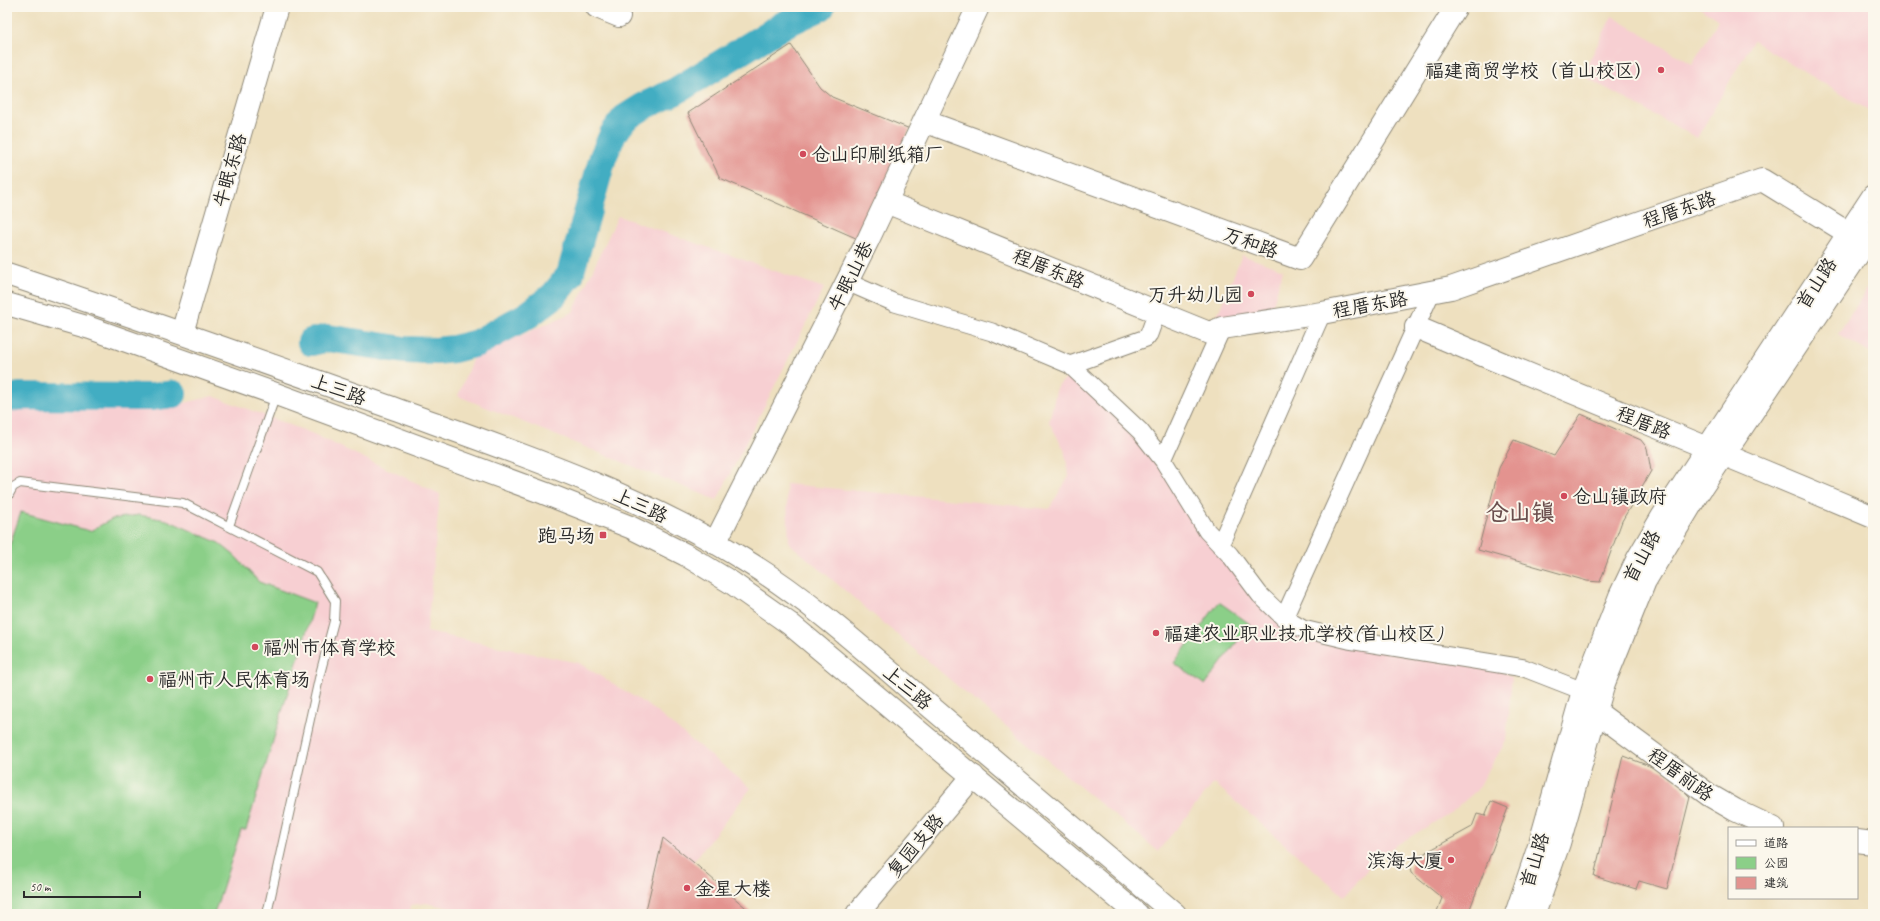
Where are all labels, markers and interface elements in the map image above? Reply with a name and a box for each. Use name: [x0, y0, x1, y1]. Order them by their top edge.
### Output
place label: 福建商贸学校（首山校区）: [1425, 59, 1653, 83]
marker: 福建商贸学校（首山校区）: [1656, 65, 1666, 75]
street label: 牛眠东路: [208, 130, 252, 210]
place label: 仓山印刷纸箱厂: [811, 143, 944, 167]
marker: 仓山印刷纸箱厂: [798, 149, 808, 159]
street label: 程厝东路: [1639, 186, 1719, 234]
street label: 万和路: [1220, 222, 1282, 264]
street label: 牛眠山巷: [823, 237, 879, 316]
street label: 程厝东路: [1009, 244, 1088, 294]
street label: 首山路: [1791, 253, 1842, 314]
place label: 万升幼儿园: [1148, 283, 1243, 307]
street label: 程厝东路: [1331, 287, 1410, 323]
marker: 万升幼儿园: [1246, 289, 1256, 299]
street label: 上三路: [308, 369, 370, 411]
street label: 程厝路: [1613, 401, 1675, 445]
street label: 上三路: [610, 483, 671, 529]
place label: 仓山镇政府: [1572, 485, 1667, 509]
marker: 仓山镇政府: [1559, 491, 1569, 501]
district label: 仓山镇: [1486, 498, 1555, 527]
place label: 跑马场: [538, 524, 595, 548]
street label: 首山路: [1618, 526, 1666, 587]
marker: 跑马场: [598, 530, 608, 540]
place label: 福建农业职业技术学校(首山校区): [1164, 622, 1444, 646]
marker: 福建农业职业技术学校(首山校区): [1151, 628, 1161, 638]
place label: 福州市体育学校: [263, 636, 396, 660]
marker: 福州市体育学校: [250, 642, 260, 652]
street label: 上三路: [878, 660, 937, 715]
place label: 福州市人民体育场: [158, 668, 310, 692]
marker: 福州市人民体育场: [145, 674, 155, 684]
street label: 程厝前路: [1643, 743, 1718, 807]
street label: 复园支路: [882, 809, 949, 882]
legend: [1728, 827, 1858, 899]
street label: 首山路: [1515, 830, 1555, 891]
text: 道路: [1764, 835, 1788, 851]
place label: 滨海大厦: [1367, 849, 1443, 873]
marker: 滨海大厦: [1446, 855, 1456, 865]
text: 公园: [1764, 855, 1788, 871]
scale bar: [24, 873, 140, 899]
text: 建筑: [1764, 875, 1788, 891]
place label: 金星大楼: [695, 877, 771, 901]
text: 50 m: [30, 879, 52, 895]
marker: 金星大楼: [682, 883, 692, 893]

